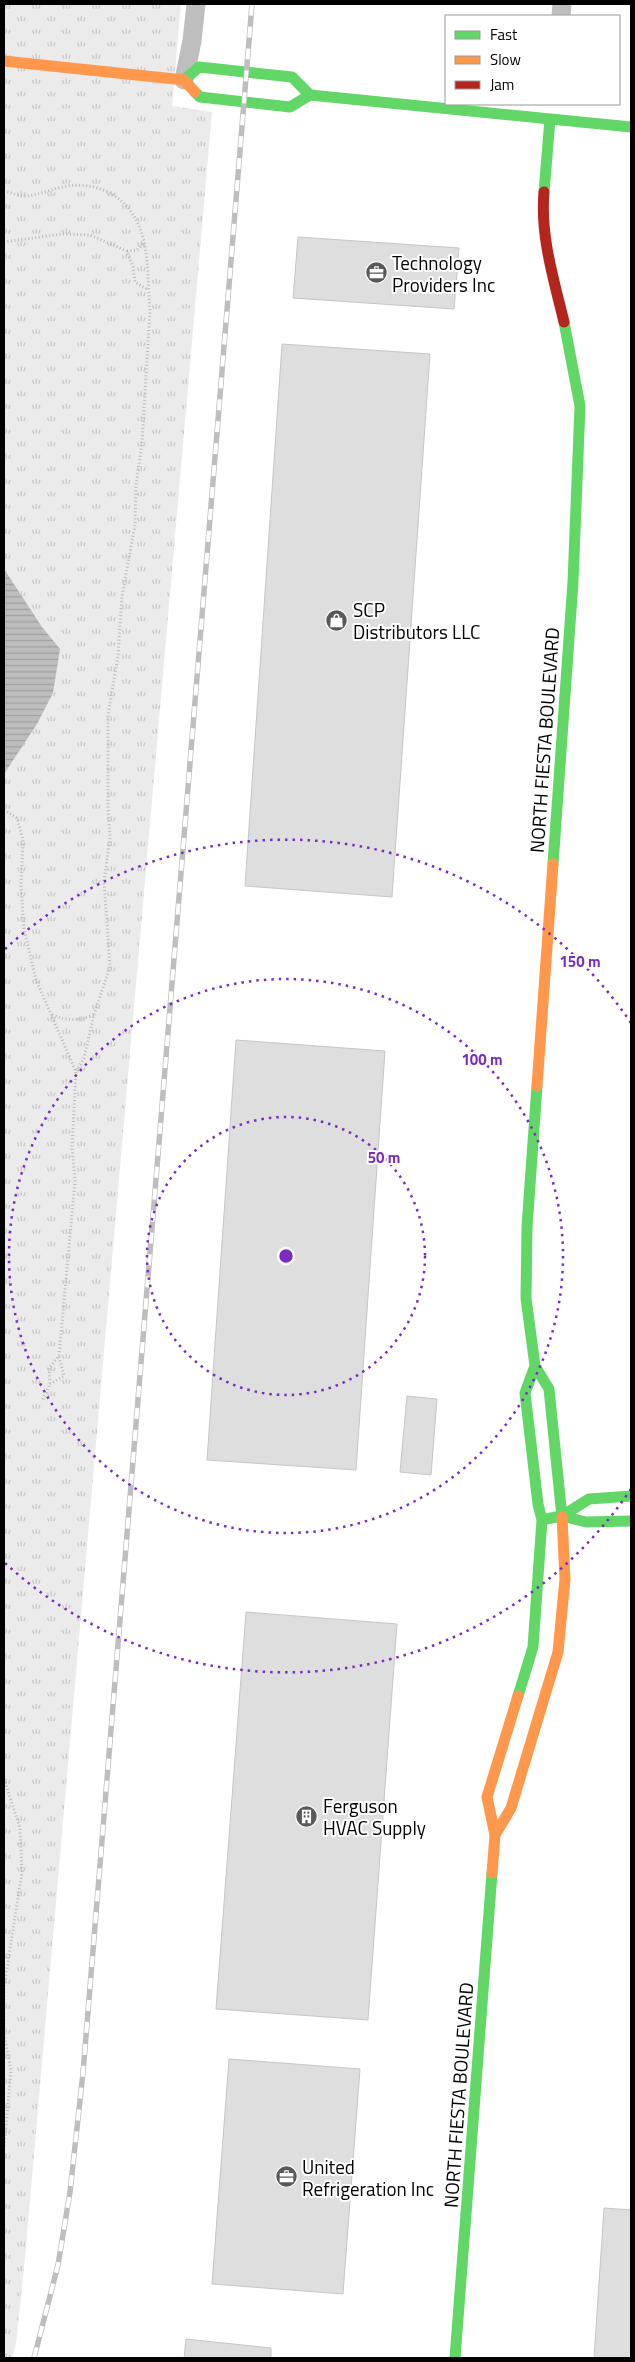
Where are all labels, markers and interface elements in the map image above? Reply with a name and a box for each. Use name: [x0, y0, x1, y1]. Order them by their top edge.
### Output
legend: [445, 15, 620, 105]
text: Fast: [490, 23, 518, 46]
text: Slow: [490, 48, 521, 71]
text: Jam: [490, 73, 514, 96]
place label: Technology Providers Inc: [392, 248, 495, 299]
office icon: Technology Providers Inc: [364, 261, 388, 285]
place label: SCP Distributors LLC: [353, 595, 480, 646]
shop icon: SCP Distributors LLC: [325, 608, 349, 632]
street label: NORTH FIESTA BOULEVARD: [522, 626, 566, 854]
text: 150 m: [559, 950, 601, 973]
text: 100 m: [461, 1048, 503, 1071]
text: 50 m: [368, 1146, 400, 1169]
centre of rings: [277, 1247, 295, 1265]
place label: Ferguson HVAC Supply: [323, 1791, 426, 1842]
building icon: Ferguson HVAC Supply: [295, 1804, 319, 1828]
street label: NORTH FIESTA BOULEVARD: [436, 1981, 480, 2209]
place label: United Refrigeration Inc: [302, 2152, 434, 2203]
office icon: United Refrigeration Inc: [274, 2165, 298, 2189]

